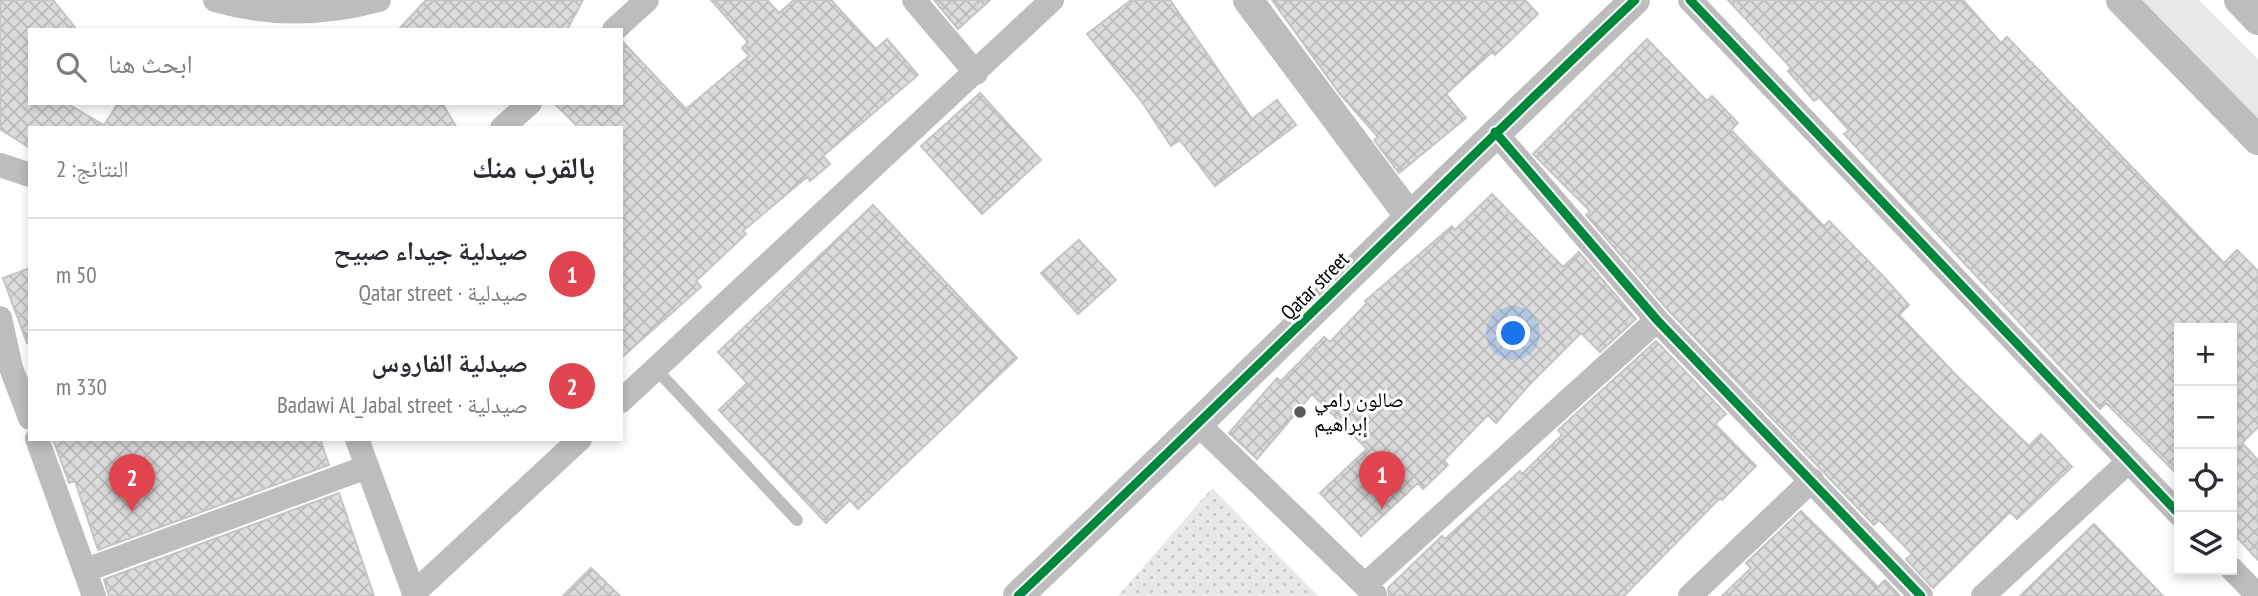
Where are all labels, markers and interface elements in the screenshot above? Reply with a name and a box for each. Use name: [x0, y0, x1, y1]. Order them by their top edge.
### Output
search box: [28, 28, 623, 105]
text: ابحث هنا: [108, 47, 193, 80]
icon: search: [52, 48, 90, 86]
text: بالقرب منك: [472, 147, 595, 186]
text: النتائج: 2: [56, 154, 129, 183]
text: صيدلية جيداء صبيح: [333, 234, 528, 267]
street label: Qatar street: [1275, 246, 1355, 326]
text: 50 m: [56, 260, 97, 289]
text: 1: [567, 260, 578, 289]
text: صيدلية · Qatar street: [358, 278, 528, 307]
your location: [1496, 316, 1530, 350]
map controls: [2174, 323, 2237, 575]
button: +: [2174, 323, 2237, 386]
text: صيدلية الفاروس: [371, 346, 528, 379]
text: 330 m: [56, 372, 107, 401]
text: 2: [567, 372, 578, 401]
place label: صالون رامي إبراهيم: [1314, 386, 1404, 438]
button: −: [2174, 386, 2237, 449]
text: صيدلية · Badawi Al_Jabal street: [277, 390, 528, 419]
marker: صالون رامي إبراهيم: [1292, 404, 1308, 420]
button: locate: [2174, 449, 2237, 512]
pin: 1: [1359, 451, 1405, 509]
pin: 2: [109, 454, 155, 512]
button: layers: [2174, 512, 2237, 575]

